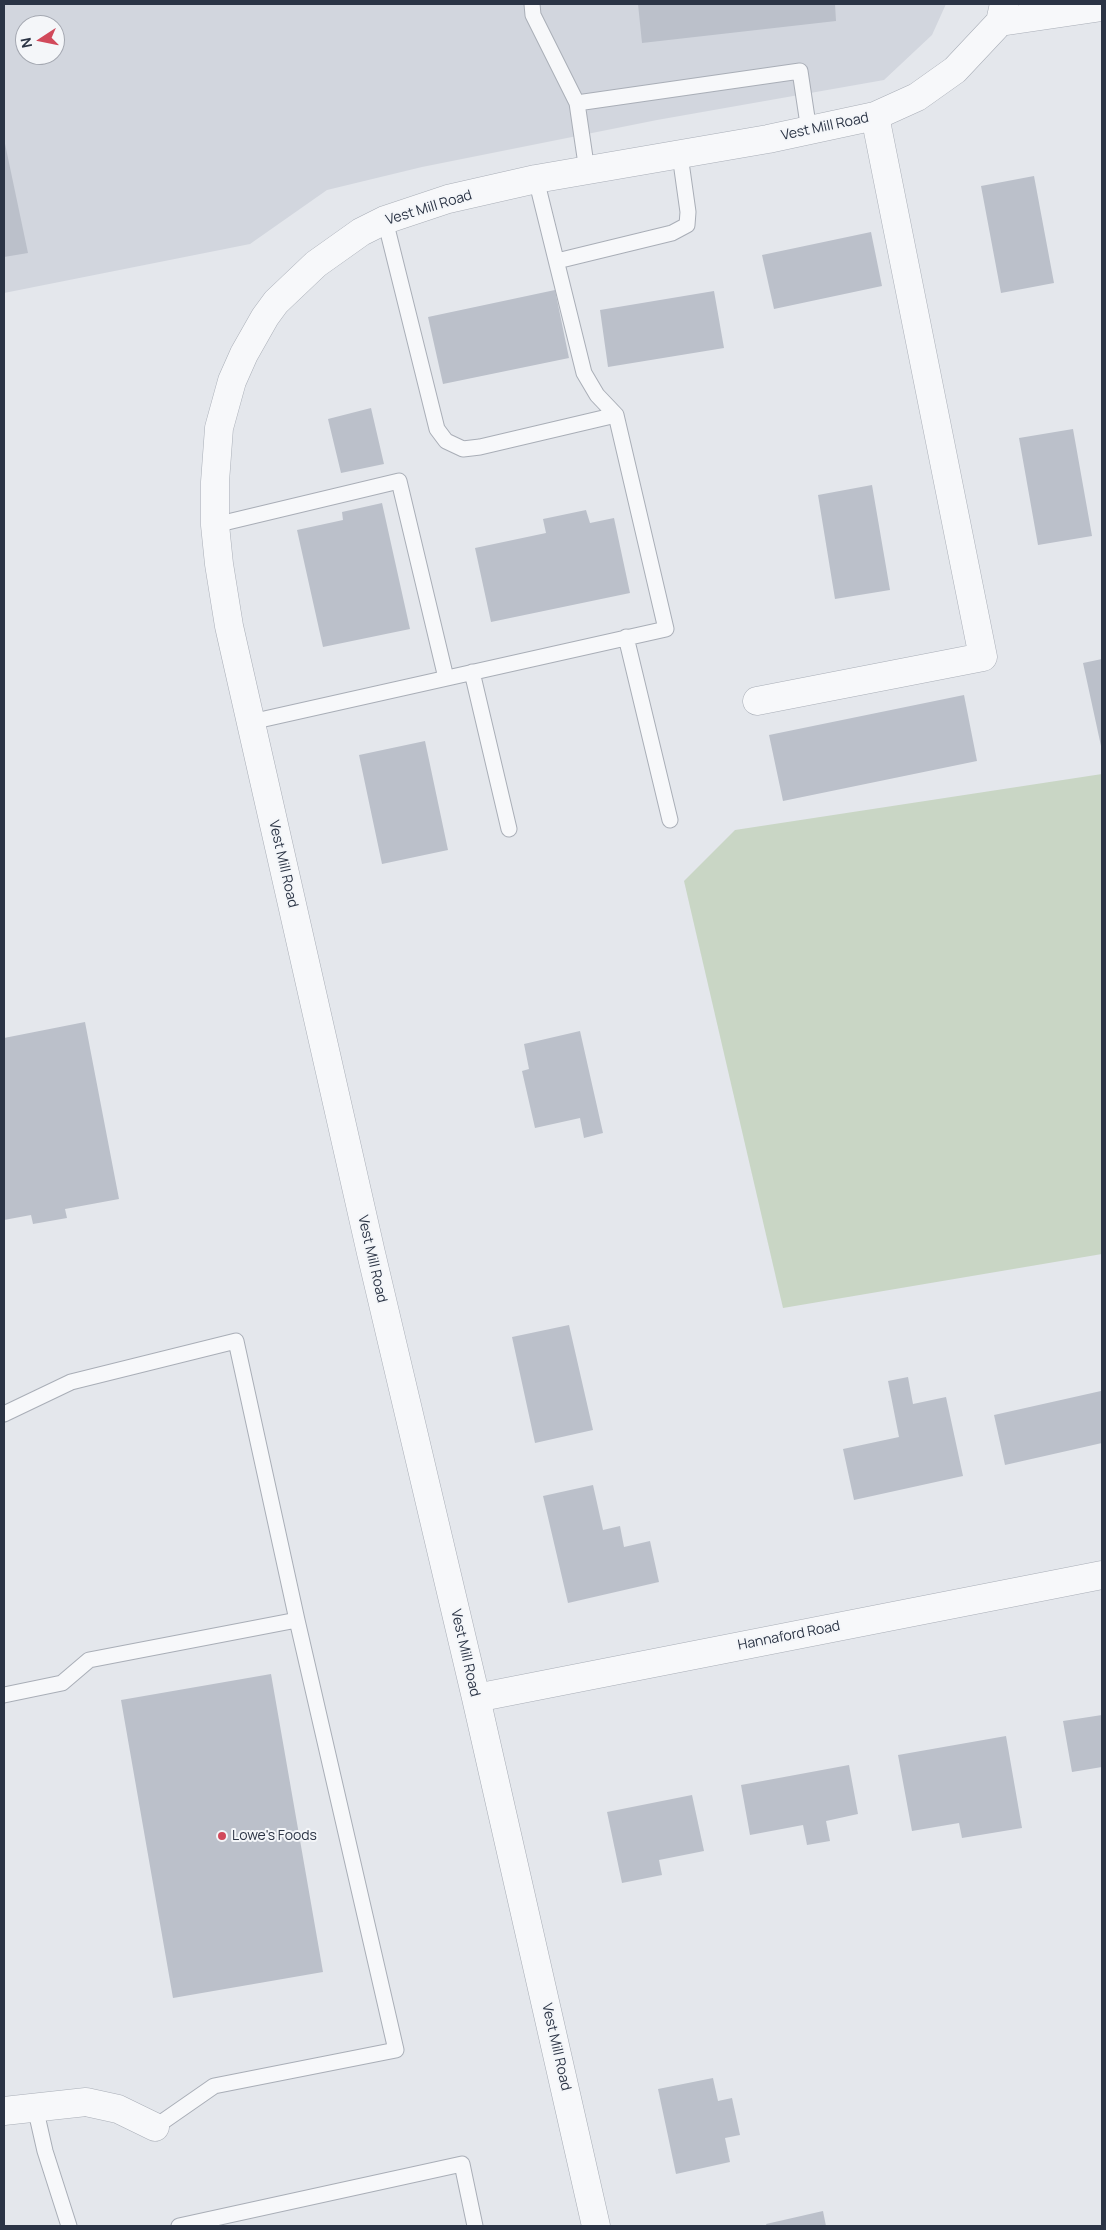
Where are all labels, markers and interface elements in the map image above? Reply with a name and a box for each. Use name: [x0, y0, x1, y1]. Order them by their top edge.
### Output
north arrow: [15, 15, 65, 65]
text: N: [15, 36, 36, 50]
street label: Vest Mill Road: [780, 110, 870, 144]
street label: Vest Mill Road: [384, 187, 474, 229]
street label: Vest Mill Road: [265, 819, 301, 909]
street label: Vest Mill Road: [354, 1214, 390, 1304]
street label: Vest Mill Road: [447, 1608, 483, 1698]
street label: Hannaford Road: [736, 1618, 842, 1654]
place label: Lowe's Foods: [232, 1828, 317, 1844]
marker: Lowe's Foods: [216, 1830, 228, 1842]
street label: Vest Mill Road: [538, 2002, 574, 2092]

